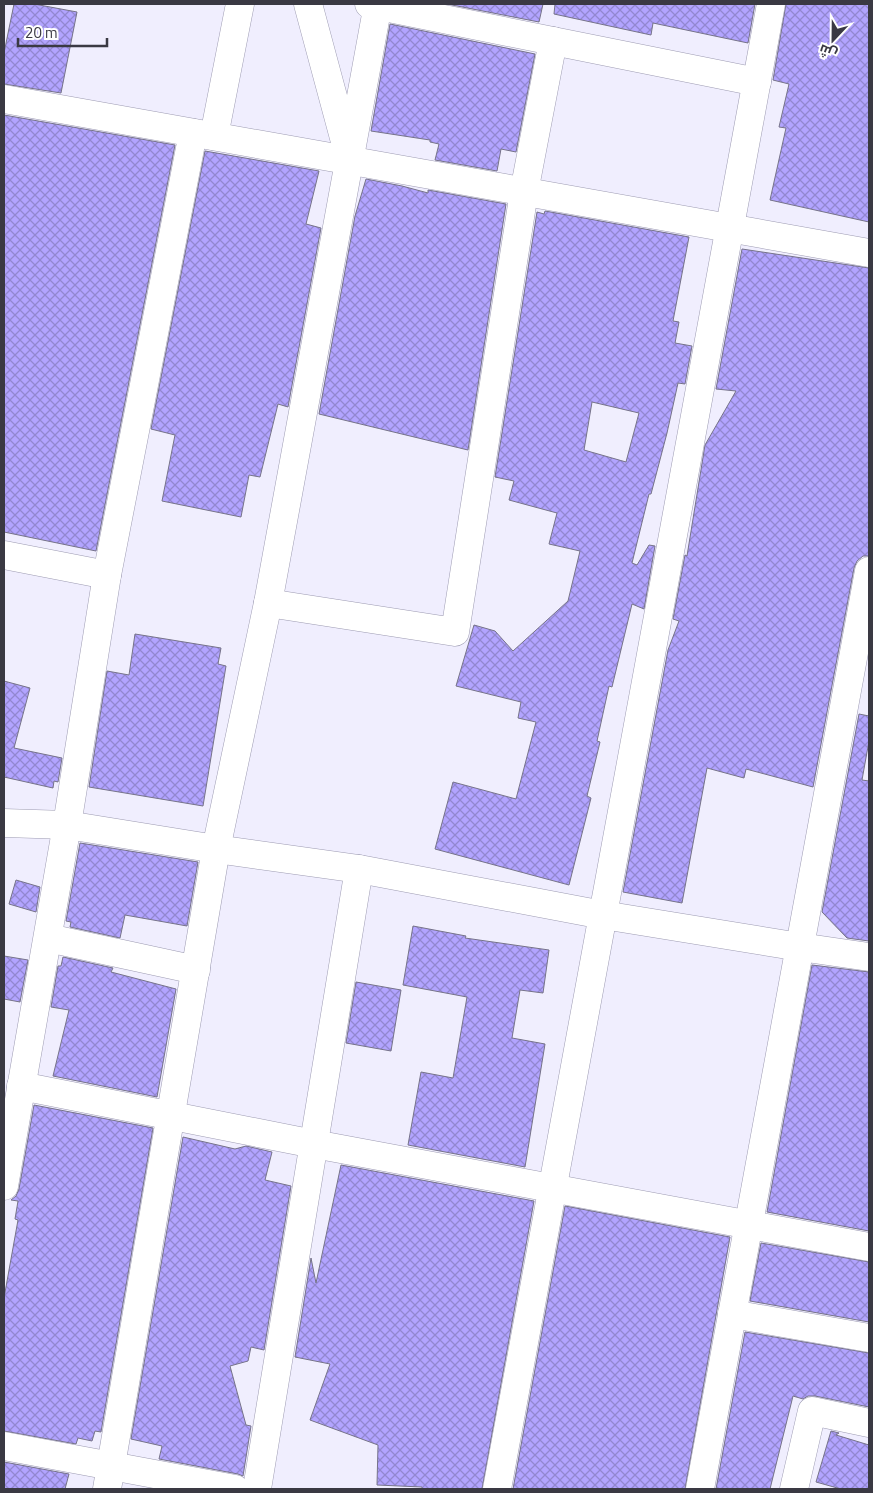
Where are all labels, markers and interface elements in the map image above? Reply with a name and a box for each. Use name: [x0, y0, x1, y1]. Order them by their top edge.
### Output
scale bar: [18, 15, 106, 47]
north arrow: [808, 15, 858, 65]
text: 20 m: [25, 21, 58, 44]
text: ش: [816, 39, 840, 66]

